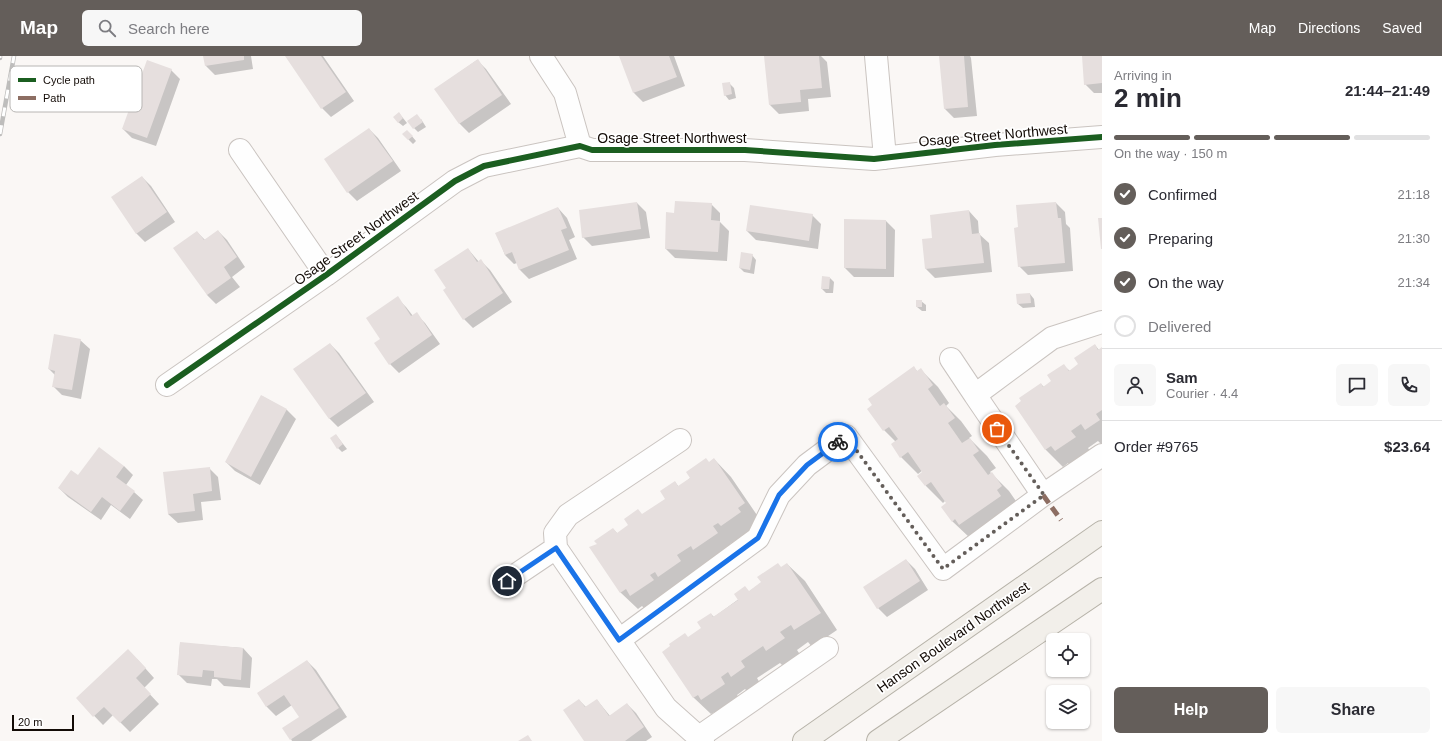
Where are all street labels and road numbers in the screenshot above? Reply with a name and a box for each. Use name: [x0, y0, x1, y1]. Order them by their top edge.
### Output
street label: Osage Street Northwest: [918, 121, 1068, 149]
street label: Osage Street Northwest: [597, 130, 747, 146]
street label: Osage Street Northwest: [291, 188, 421, 288]
street label: Hanson Boulevard Northwest: [874, 578, 1032, 696]

